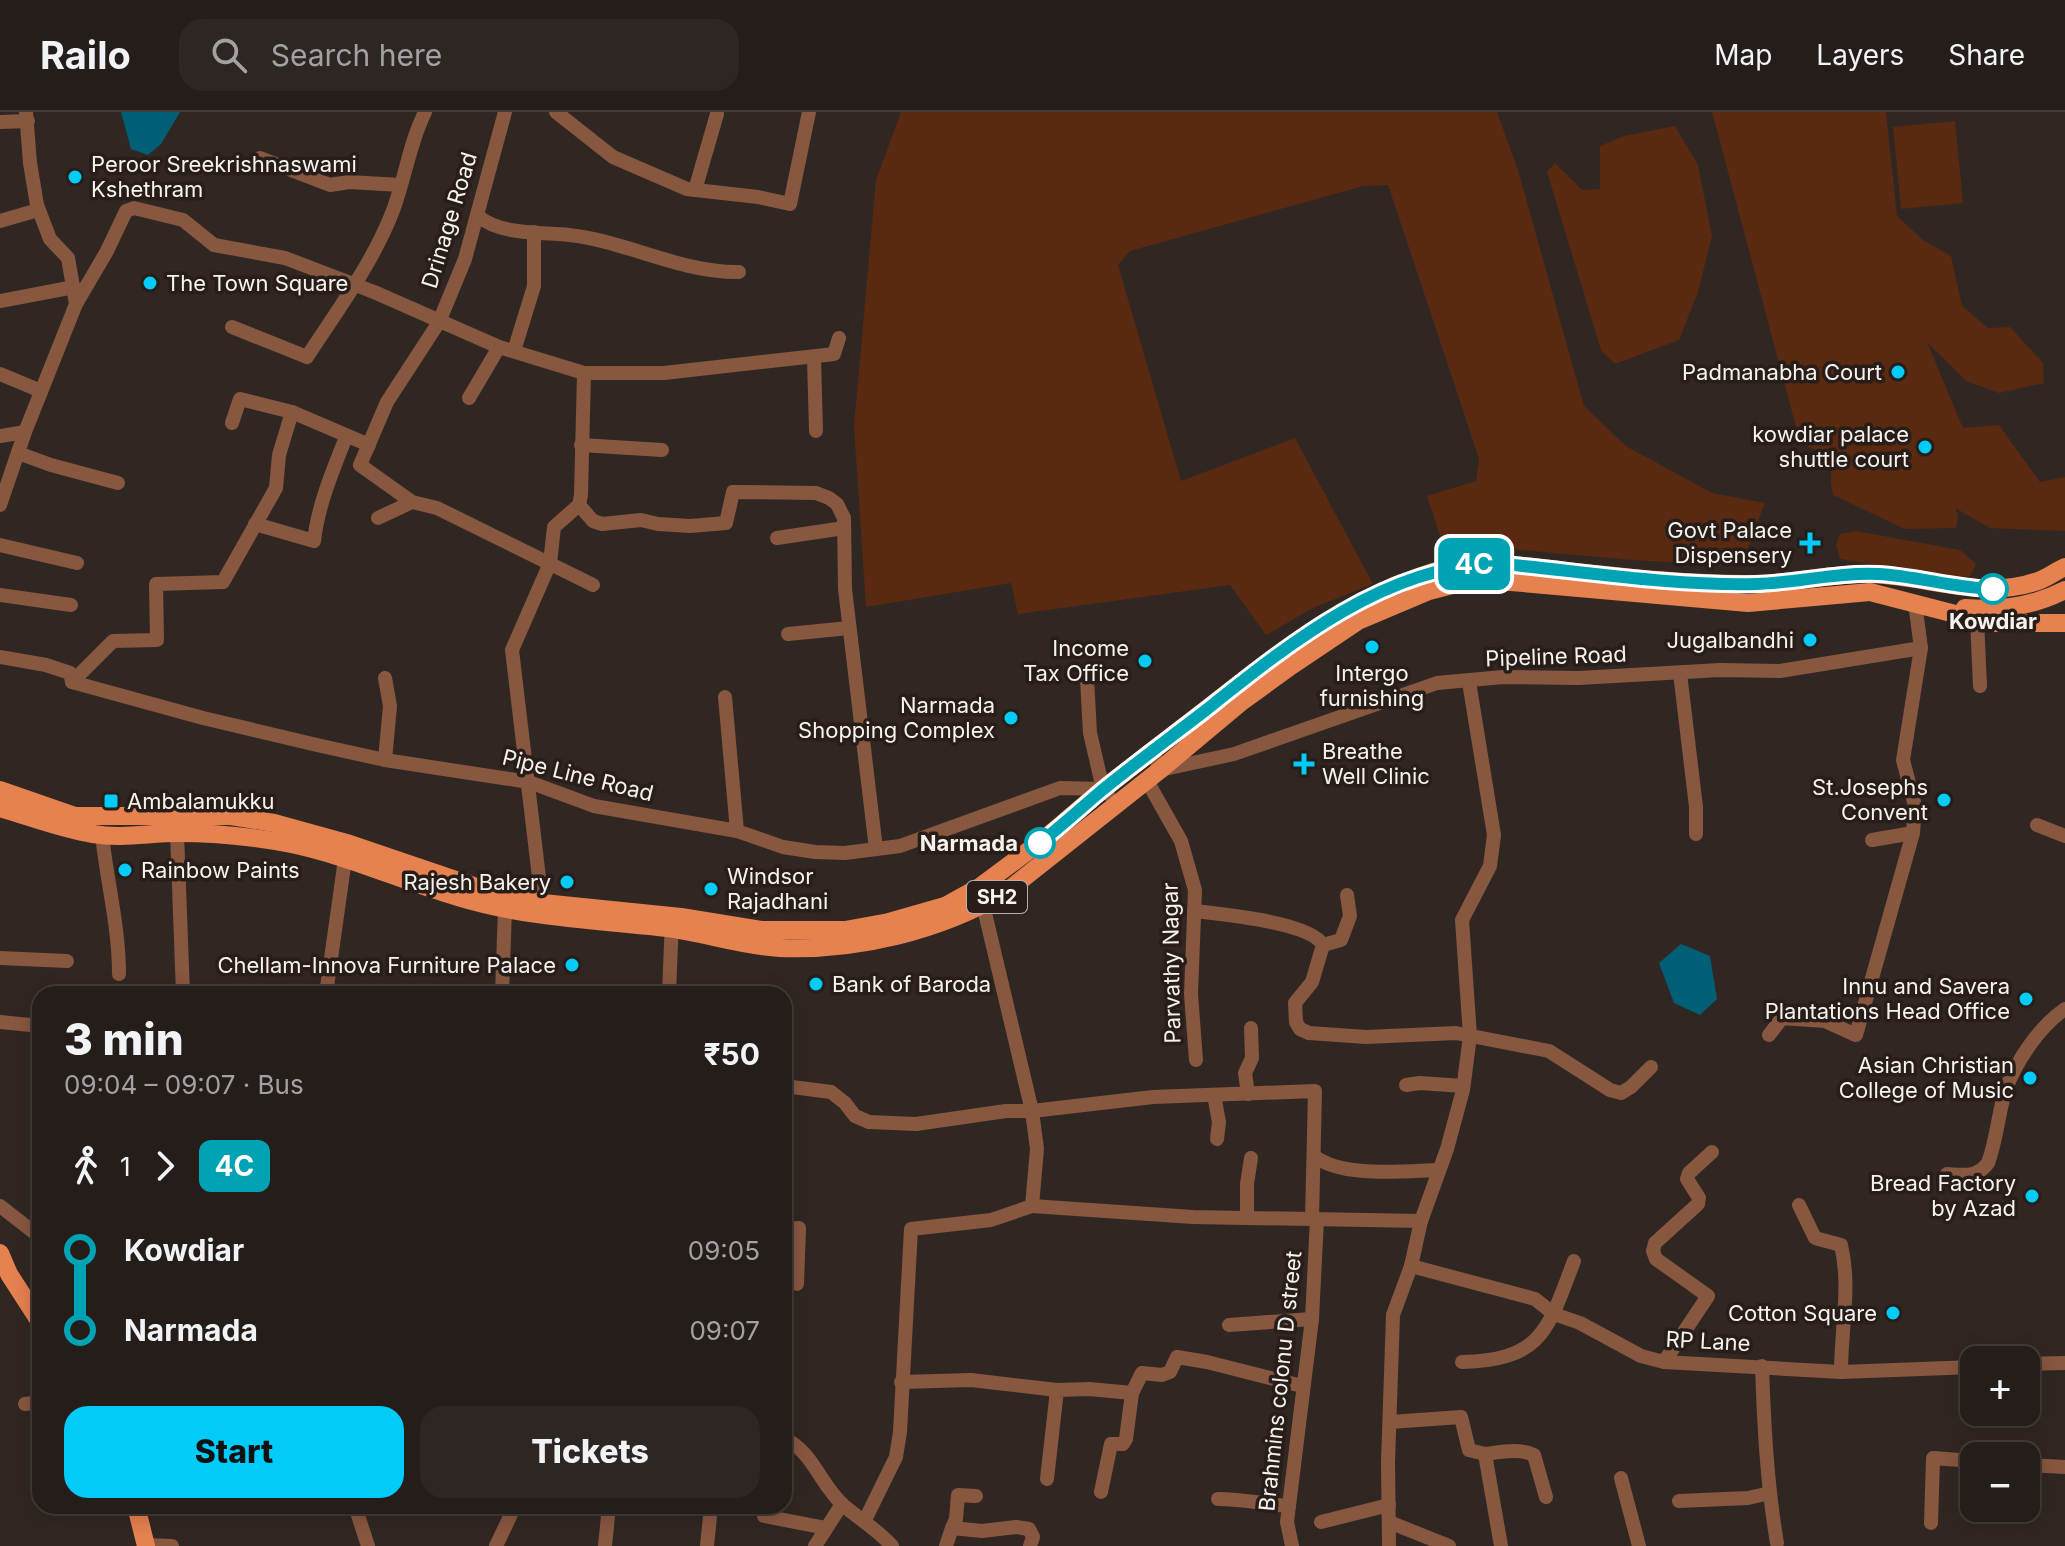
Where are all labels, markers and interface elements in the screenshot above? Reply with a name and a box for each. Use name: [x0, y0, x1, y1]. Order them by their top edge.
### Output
search box: [179, 19, 739, 91]
text: Railo: [40, 32, 131, 78]
icon: search: [207, 33, 251, 77]
text: Search here: [271, 37, 442, 73]
text: Map: [1714, 38, 1772, 72]
text: Layers: [1816, 38, 1904, 72]
text: Share: [1948, 38, 2025, 72]
street label: Drinage Road: [416, 149, 482, 291]
place label: Peroor Sreekrishnaswami Kshethram: [91, 151, 357, 202]
marker: Peroor Sreekrishnaswami Kshethram: [66, 168, 84, 186]
place label: The Town Square: [166, 270, 348, 296]
marker: The Town Square: [141, 274, 159, 292]
place label: Padmanabha Court: [1682, 359, 1882, 385]
marker: Padmanabha Court: [1889, 363, 1907, 381]
place label: kowdiar palace shuttle court: [1752, 421, 1909, 472]
marker: kowdiar palace shuttle court: [1916, 438, 1934, 456]
place label: Govt Palace Dispensery: [1667, 517, 1792, 568]
marker: Govt Palace Dispensery: [1799, 532, 1821, 554]
line badge: 4C: [1438, 538, 1510, 590]
text: 4C: [1454, 547, 1494, 581]
marker: Kowdiar: [1978, 574, 2008, 604]
place label: Kowdiar: [1949, 608, 2037, 634]
place label: Jugalbandhi: [1666, 627, 1794, 653]
marker: Jugalbandhi: [1801, 631, 1819, 649]
place label: Income Tax Office: [1023, 635, 1129, 686]
marker: Intergo furnishing: [1363, 638, 1381, 656]
street label: Pipeline Road: [1485, 641, 1627, 671]
marker: Income Tax Office: [1136, 652, 1154, 670]
place label: Intergo furnishing: [1320, 660, 1424, 711]
place label: Narmada Shopping Complex: [798, 692, 995, 743]
marker: Narmada Shopping Complex: [1002, 709, 1020, 727]
place label: Breathe Well Clinic: [1322, 738, 1430, 789]
street label: Pipe Line Road: [500, 744, 656, 806]
marker: Breathe Well Clinic: [1293, 753, 1315, 775]
place label: St.Josephs Convent: [1812, 774, 1928, 825]
place label: Ambalamukku: [127, 788, 275, 814]
marker: St.Josephs Convent: [1935, 791, 1953, 809]
marker: Ambalamukku: [102, 792, 120, 810]
marker: Narmada: [1025, 828, 1055, 858]
place label: Narmada: [920, 830, 1018, 856]
place label: Rainbow Paints: [141, 857, 300, 883]
marker: Rainbow Paints: [116, 861, 134, 879]
place label: Windsor Rajadhani: [727, 863, 828, 914]
place label: Rajesh Bakery: [403, 869, 551, 895]
marker: Rajesh Bakery: [558, 873, 576, 891]
marker: Windsor Rajadhani: [702, 880, 720, 898]
road number: SH2: [967, 881, 1027, 913]
street label: Parvathy Nagar: [1157, 882, 1185, 1044]
place label: Chellam-Innova Furniture Palace: [217, 952, 556, 978]
marker: Chellam-Innova Furniture Palace: [563, 956, 581, 974]
place label: Bank of Baroda: [832, 971, 991, 997]
place label: Innu and Savera Plantations Head Office: [1765, 973, 2010, 1024]
marker: Bank of Baroda: [807, 975, 825, 993]
marker: Innu and Savera Plantations Head Office: [2017, 990, 2035, 1008]
text: 3 min: [64, 1012, 184, 1066]
text: ₹50: [703, 1036, 760, 1072]
place label: Asian Christian College of Music: [1839, 1052, 2014, 1103]
text: 09:04 – 09:07 · Bus: [64, 1069, 304, 1100]
marker: Asian Christian College of Music: [2021, 1069, 2039, 1087]
icon: walk: [64, 1144, 108, 1188]
icon: forward: [143, 1144, 187, 1188]
text: 4C: [215, 1149, 254, 1183]
text: 1: [120, 1151, 131, 1182]
place label: Bread Factory by Azad: [1870, 1170, 2016, 1221]
marker: Bread Factory by Azad: [2023, 1187, 2041, 1205]
text: Kowdiar: [124, 1232, 244, 1268]
text: 09:05: [688, 1235, 760, 1266]
street label: Brahmins colonu D street: [1253, 1250, 1307, 1512]
place label: Cotton Square: [1728, 1300, 1877, 1326]
marker: Cotton Square: [1884, 1304, 1902, 1322]
text: Narmada: [124, 1312, 258, 1348]
text: 09:07: [689, 1315, 760, 1346]
street label: RP Lane: [1665, 1326, 1751, 1356]
map controls: [1960, 1346, 2040, 1522]
button: +: [1960, 1346, 2040, 1426]
button: Start: [64, 1406, 404, 1498]
button: Tickets: [420, 1406, 760, 1498]
button: −: [1960, 1442, 2040, 1522]

